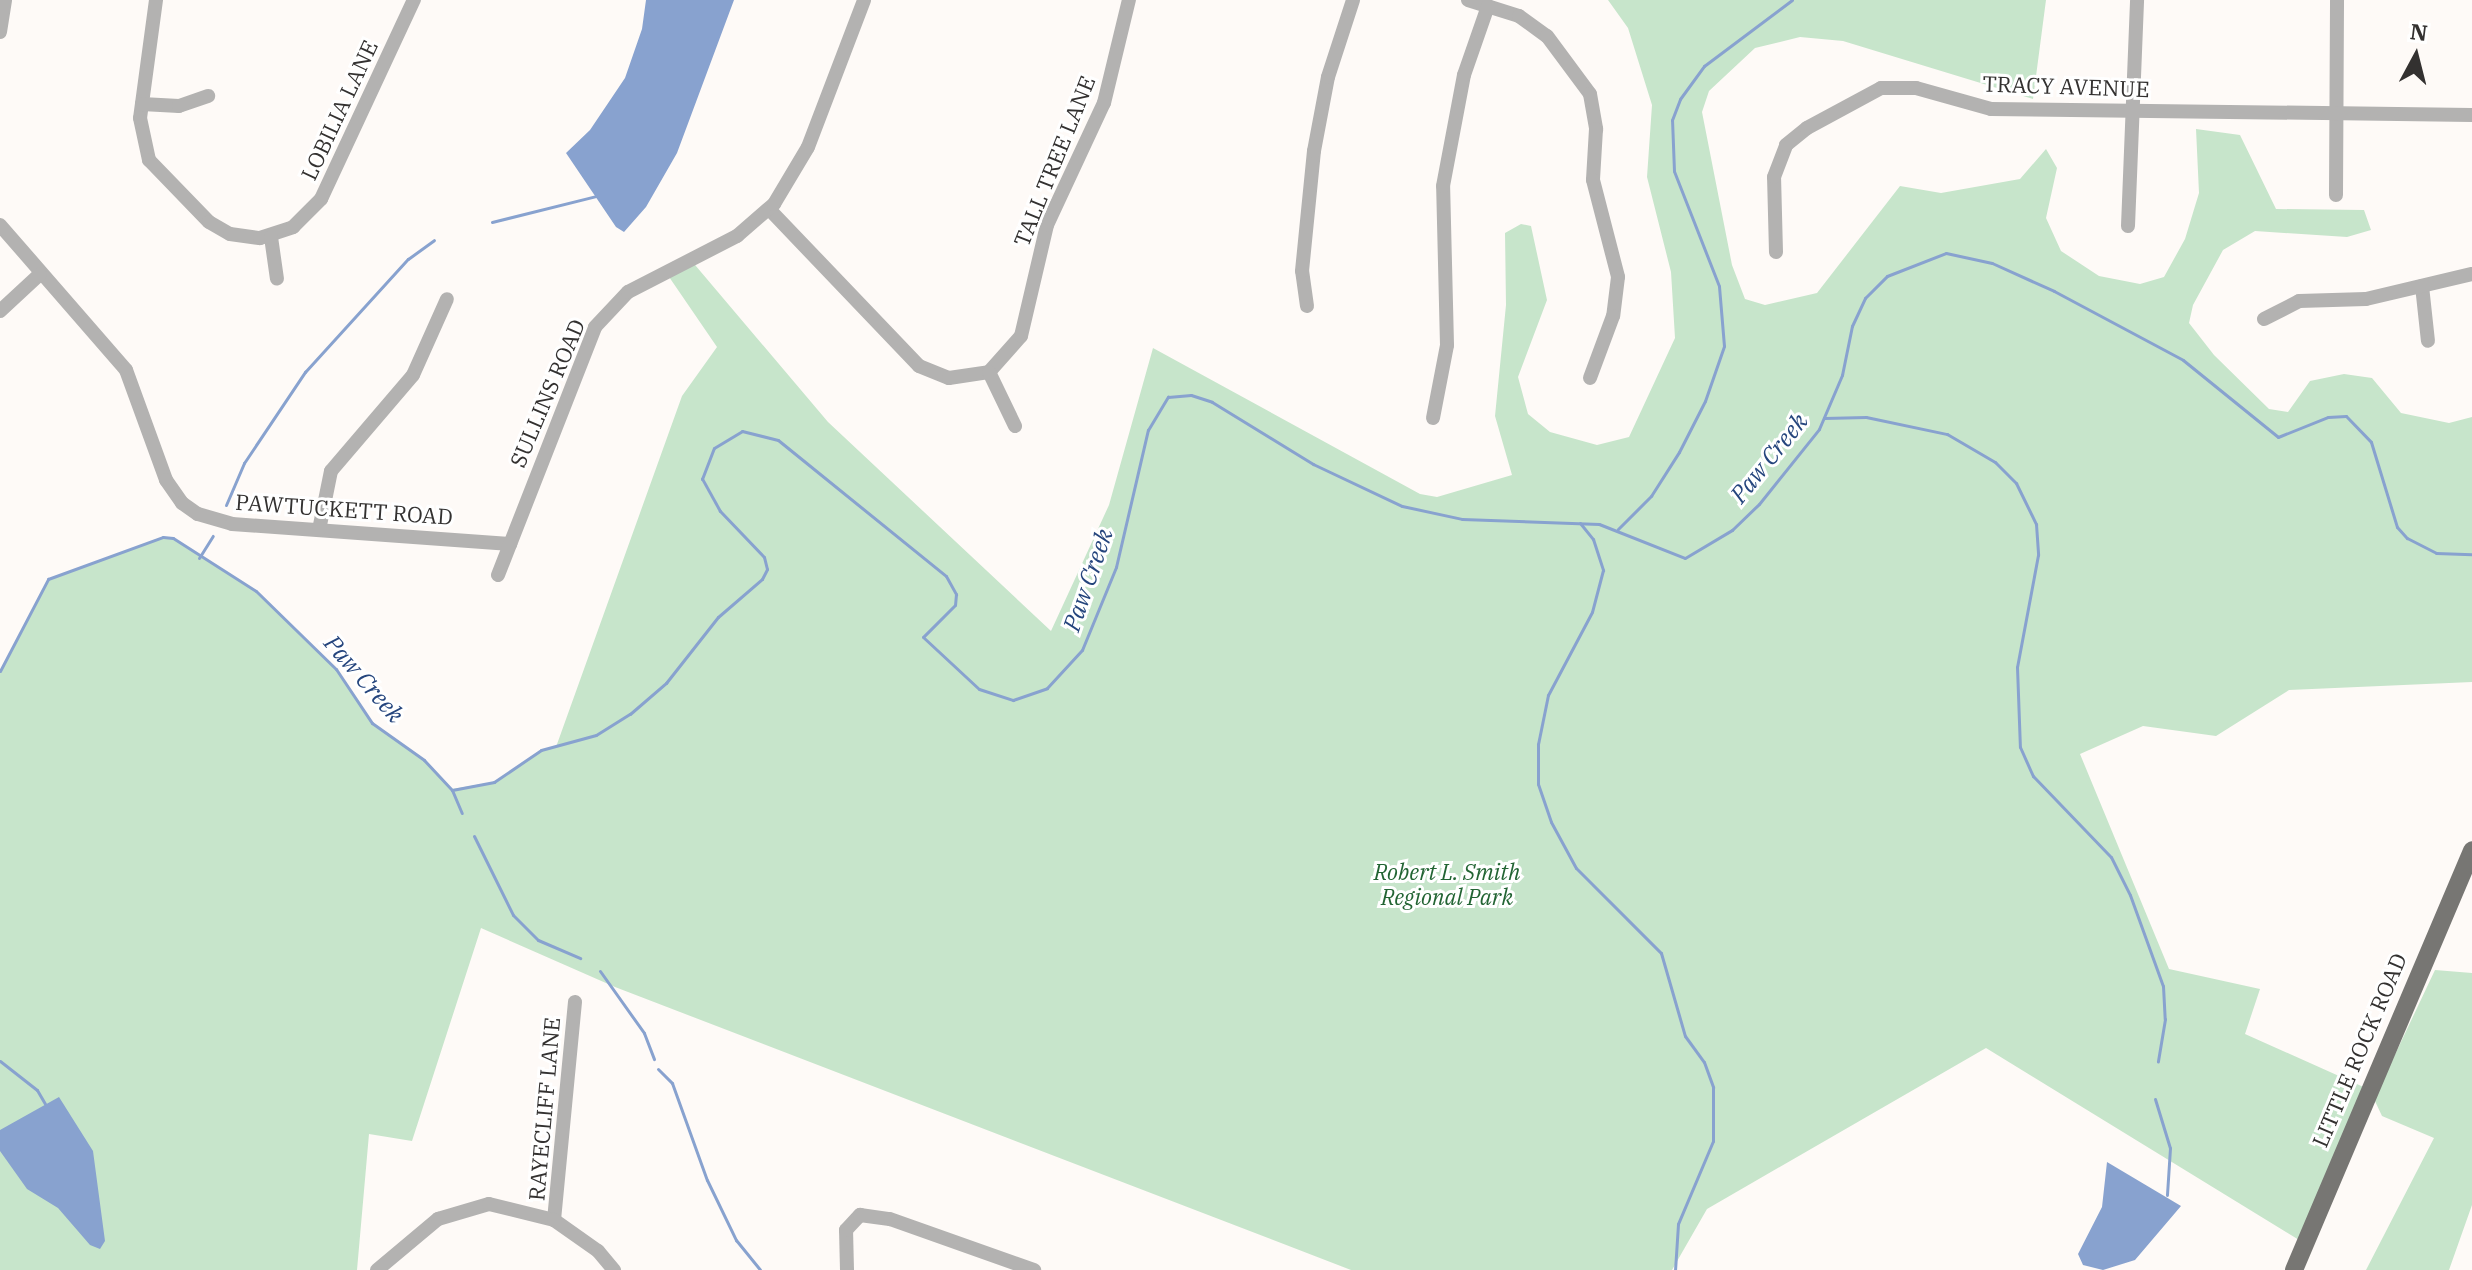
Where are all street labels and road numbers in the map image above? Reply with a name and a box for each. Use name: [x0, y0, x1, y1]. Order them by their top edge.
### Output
street label: LOBILIA LANE: [295, 36, 383, 184]
street label: TRACY AVENUE: [1982, 70, 2150, 102]
street label: TALL TREE LANE: [1008, 72, 1100, 250]
street label: SULLINS ROAD: [504, 315, 590, 471]
street label: PAWTUCKETT ROAD: [234, 488, 454, 530]
street label: LITTLE ROCK ROAD: [2306, 949, 2412, 1151]
street label: RAYECLIFF LANE: [523, 1016, 565, 1202]

